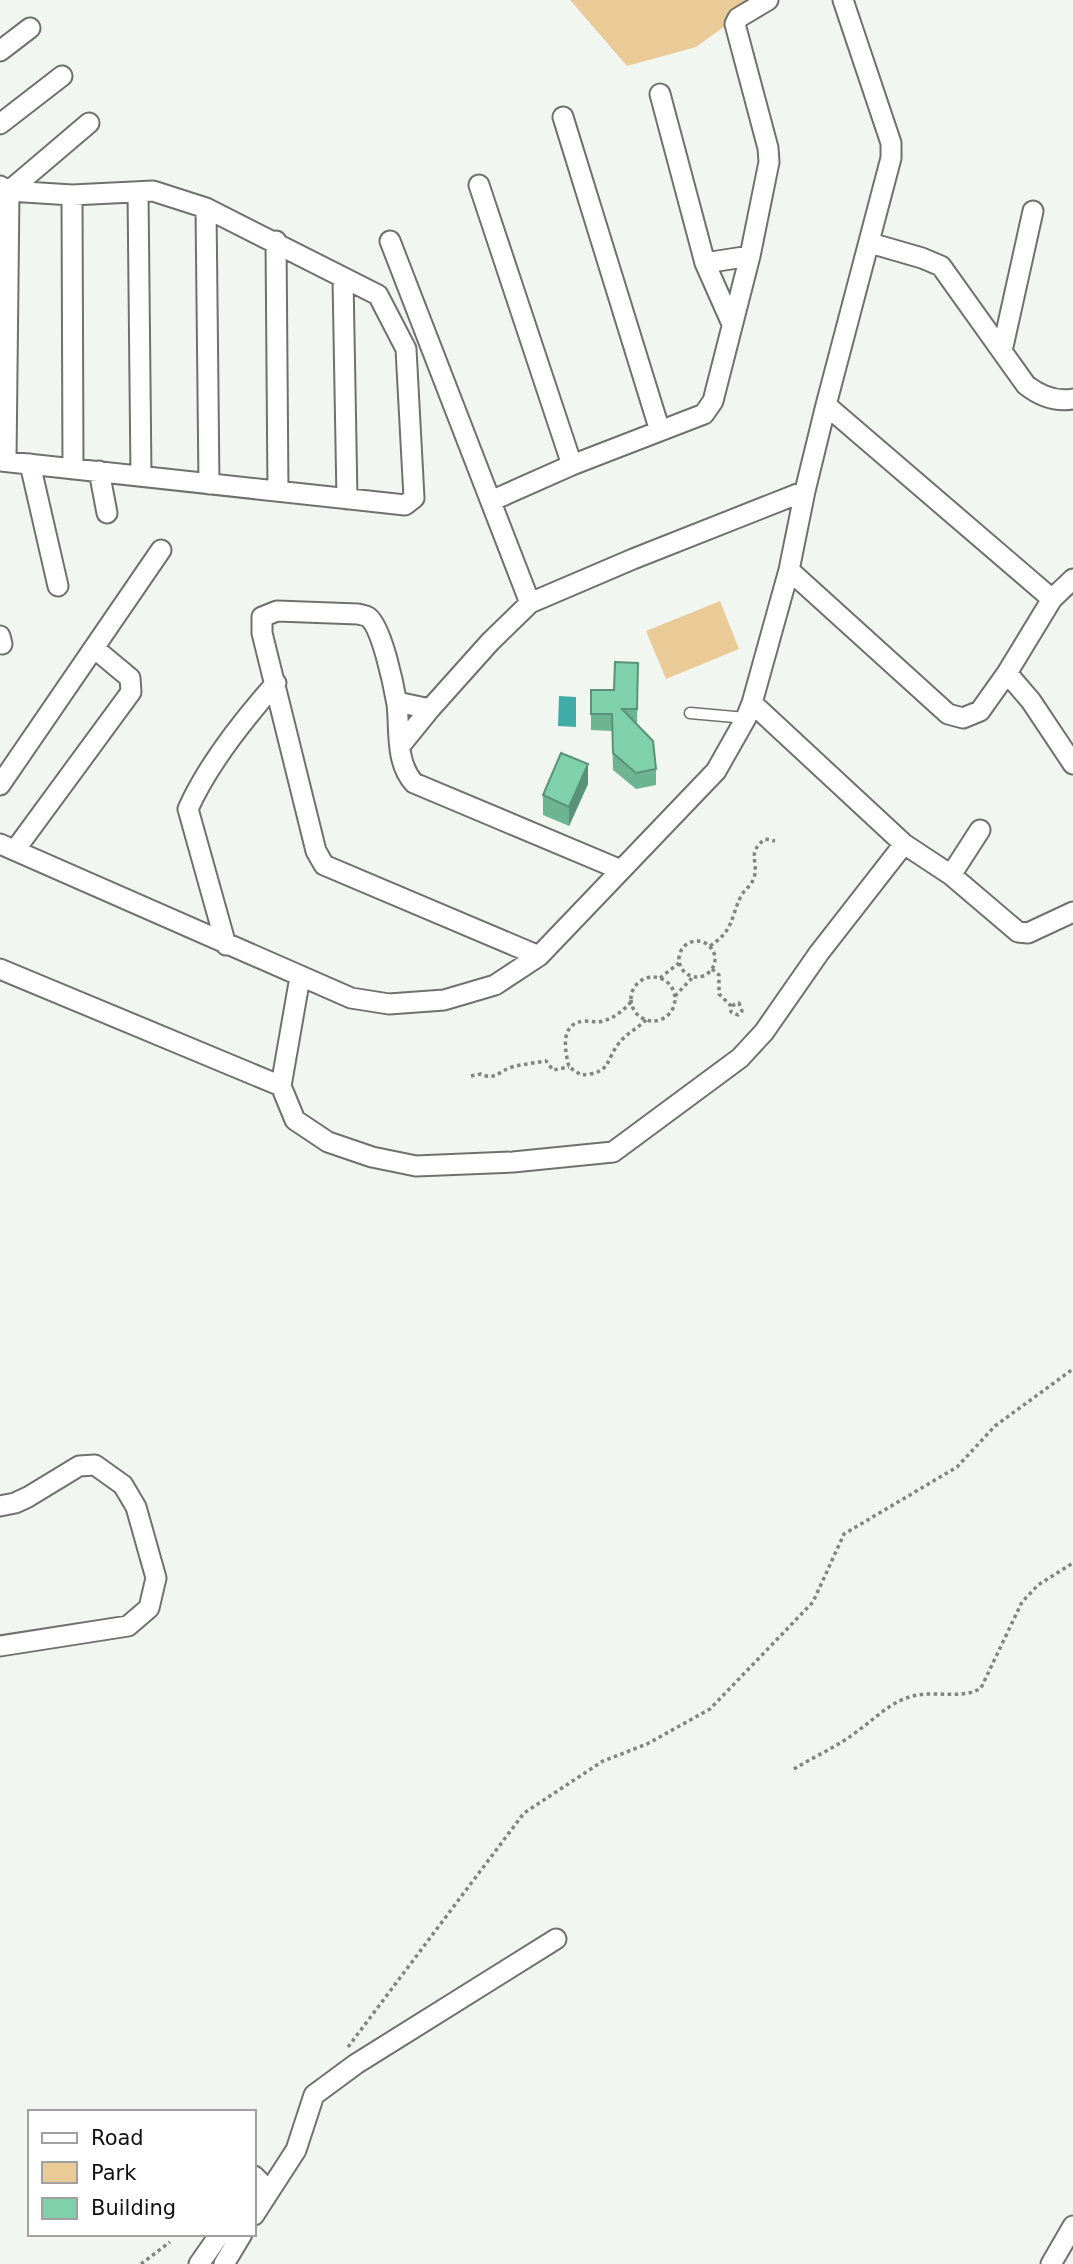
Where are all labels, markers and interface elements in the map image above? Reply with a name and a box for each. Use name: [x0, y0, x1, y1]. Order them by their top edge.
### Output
legend: [28, 2110, 256, 2236]
text: Road: [91, 2126, 144, 2150]
text: Park: [91, 2161, 137, 2185]
text: Building: [91, 2196, 176, 2220]

